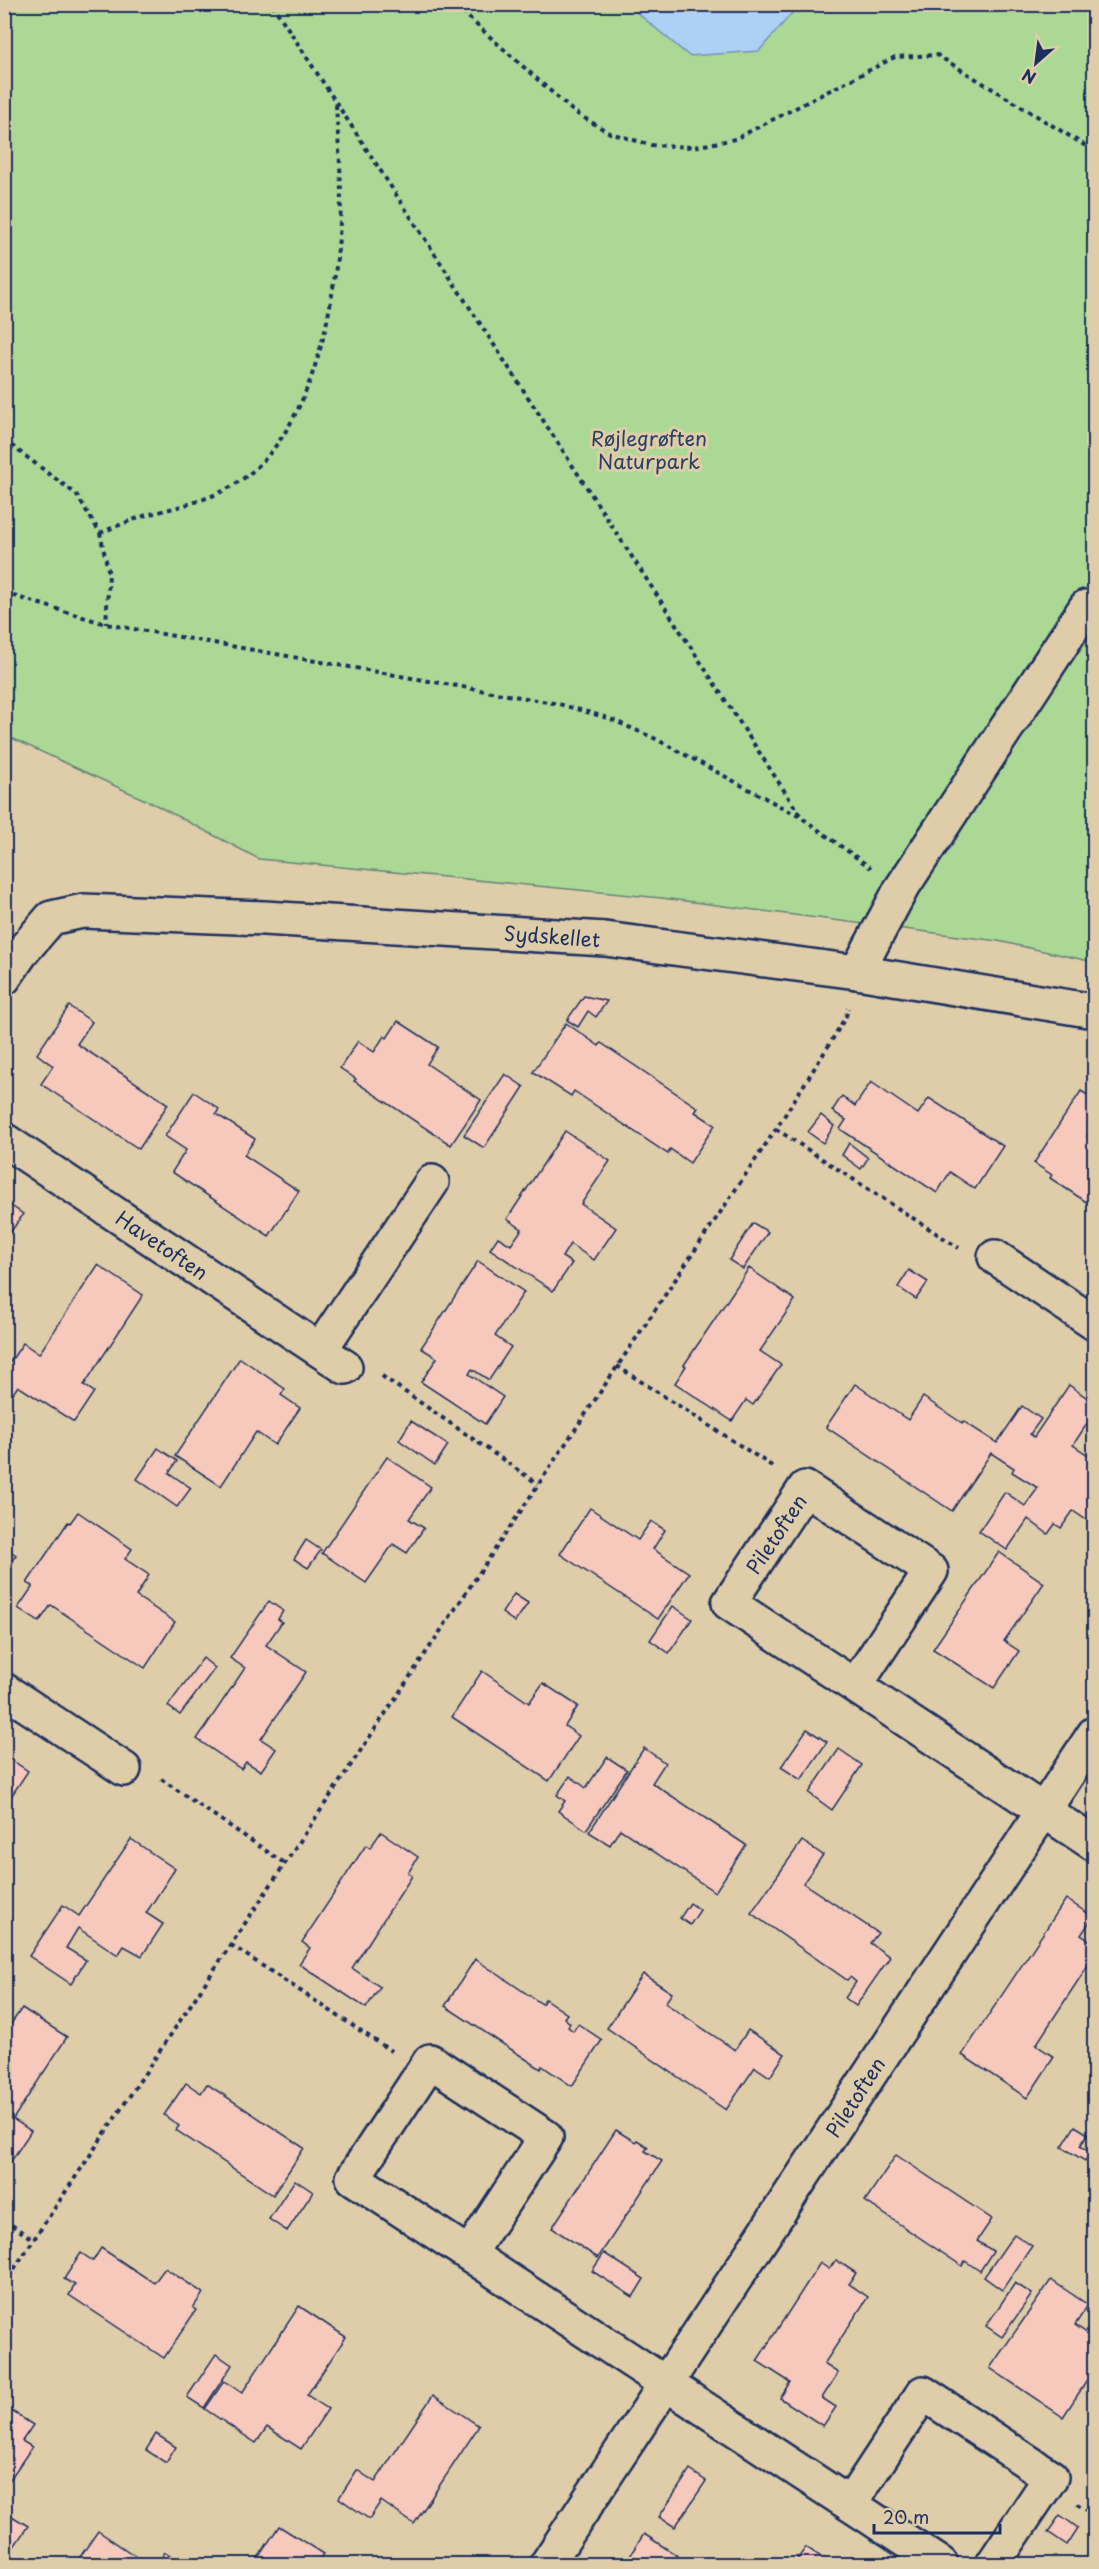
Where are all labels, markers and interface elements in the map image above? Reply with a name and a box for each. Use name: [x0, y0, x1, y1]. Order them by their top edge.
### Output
north arrow: [1006, 33, 1066, 93]
text: N: [1017, 64, 1040, 91]
park label: Røjlegrøften Naturpark: [591, 423, 707, 476]
street label: Sydskellet: [503, 918, 601, 954]
street label: Havetoften: [110, 1203, 214, 1287]
street label: Piletoften: [738, 1488, 814, 1580]
street label: Piletoften: [818, 2051, 892, 2143]
scale bar: [874, 2497, 1000, 2535]
text: 20 m: [883, 2503, 929, 2530]

